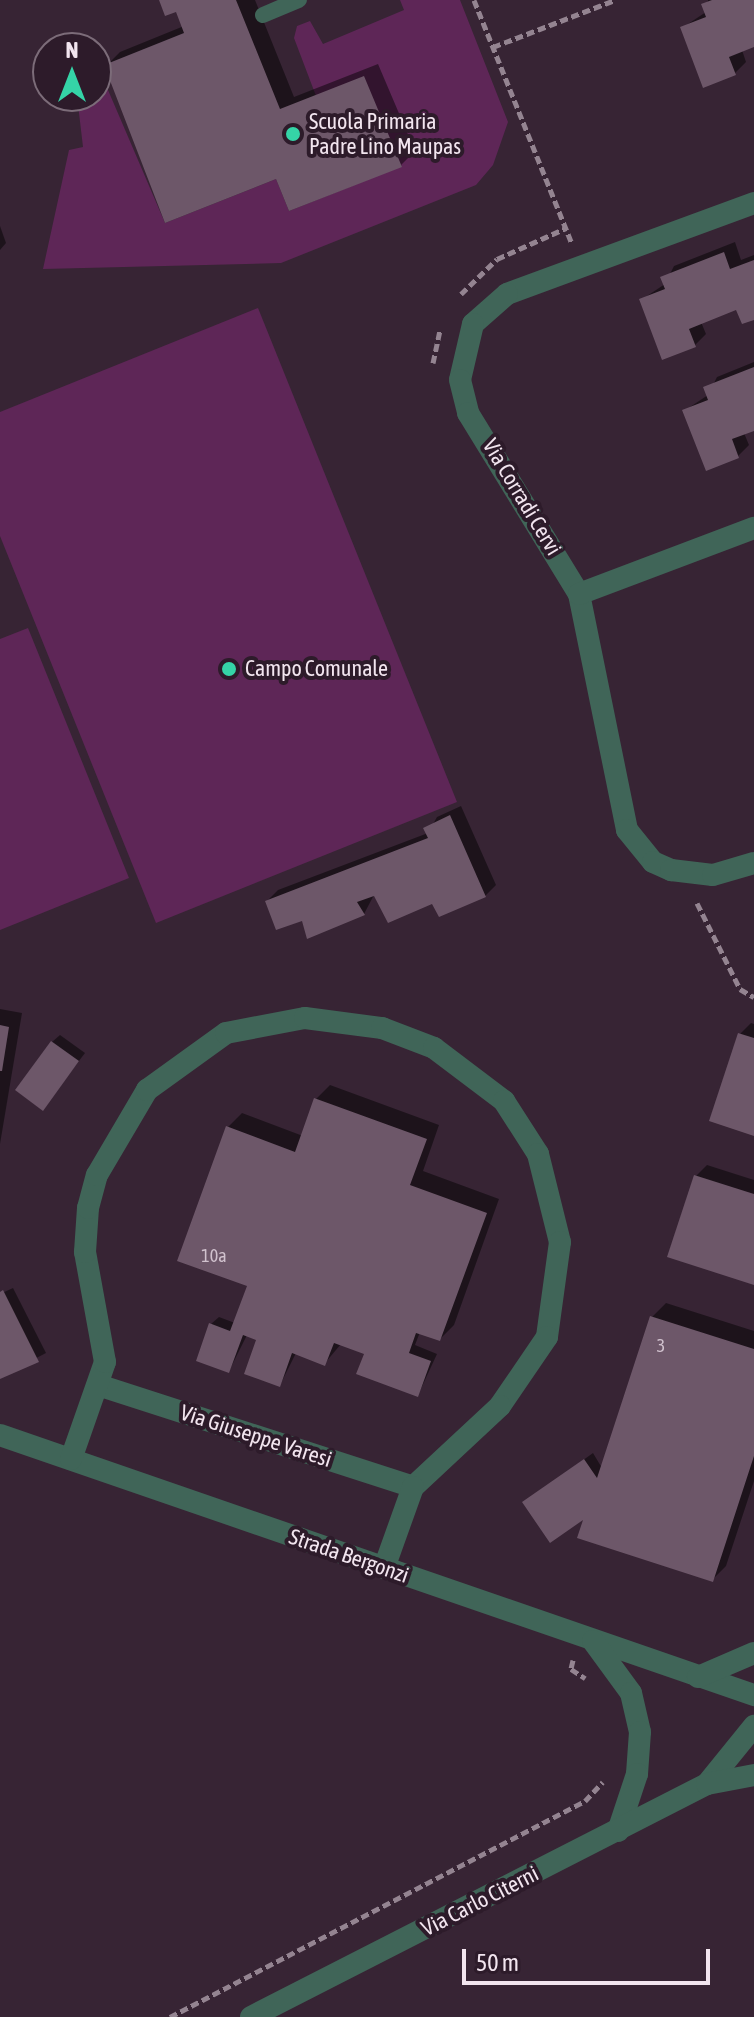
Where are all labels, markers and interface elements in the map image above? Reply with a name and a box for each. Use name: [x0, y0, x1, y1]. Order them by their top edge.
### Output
north arrow: [32, 32, 112, 112]
text: N: [66, 37, 78, 63]
place label: Scuola Primaria Padre Lino Maupas: [309, 108, 461, 160]
marker: Scuola Primaria Padre Lino Maupas: [284, 125, 302, 143]
street label: Via Corradi Cervi: [477, 434, 567, 560]
place label: Campo Comunale: [245, 656, 388, 682]
marker: Campo Comunale: [220, 660, 238, 678]
house number: 10a: [201, 1245, 227, 1267]
house number: 3: [657, 1335, 665, 1357]
street label: Via Giuseppe Varesi: [177, 1399, 335, 1473]
street label: Strada Bergonzi: [286, 1523, 412, 1589]
street label: Via Carlo Citerni: [417, 1860, 543, 1942]
scale bar: [466, 1933, 714, 1983]
text: 50 m: [476, 1949, 519, 1976]

